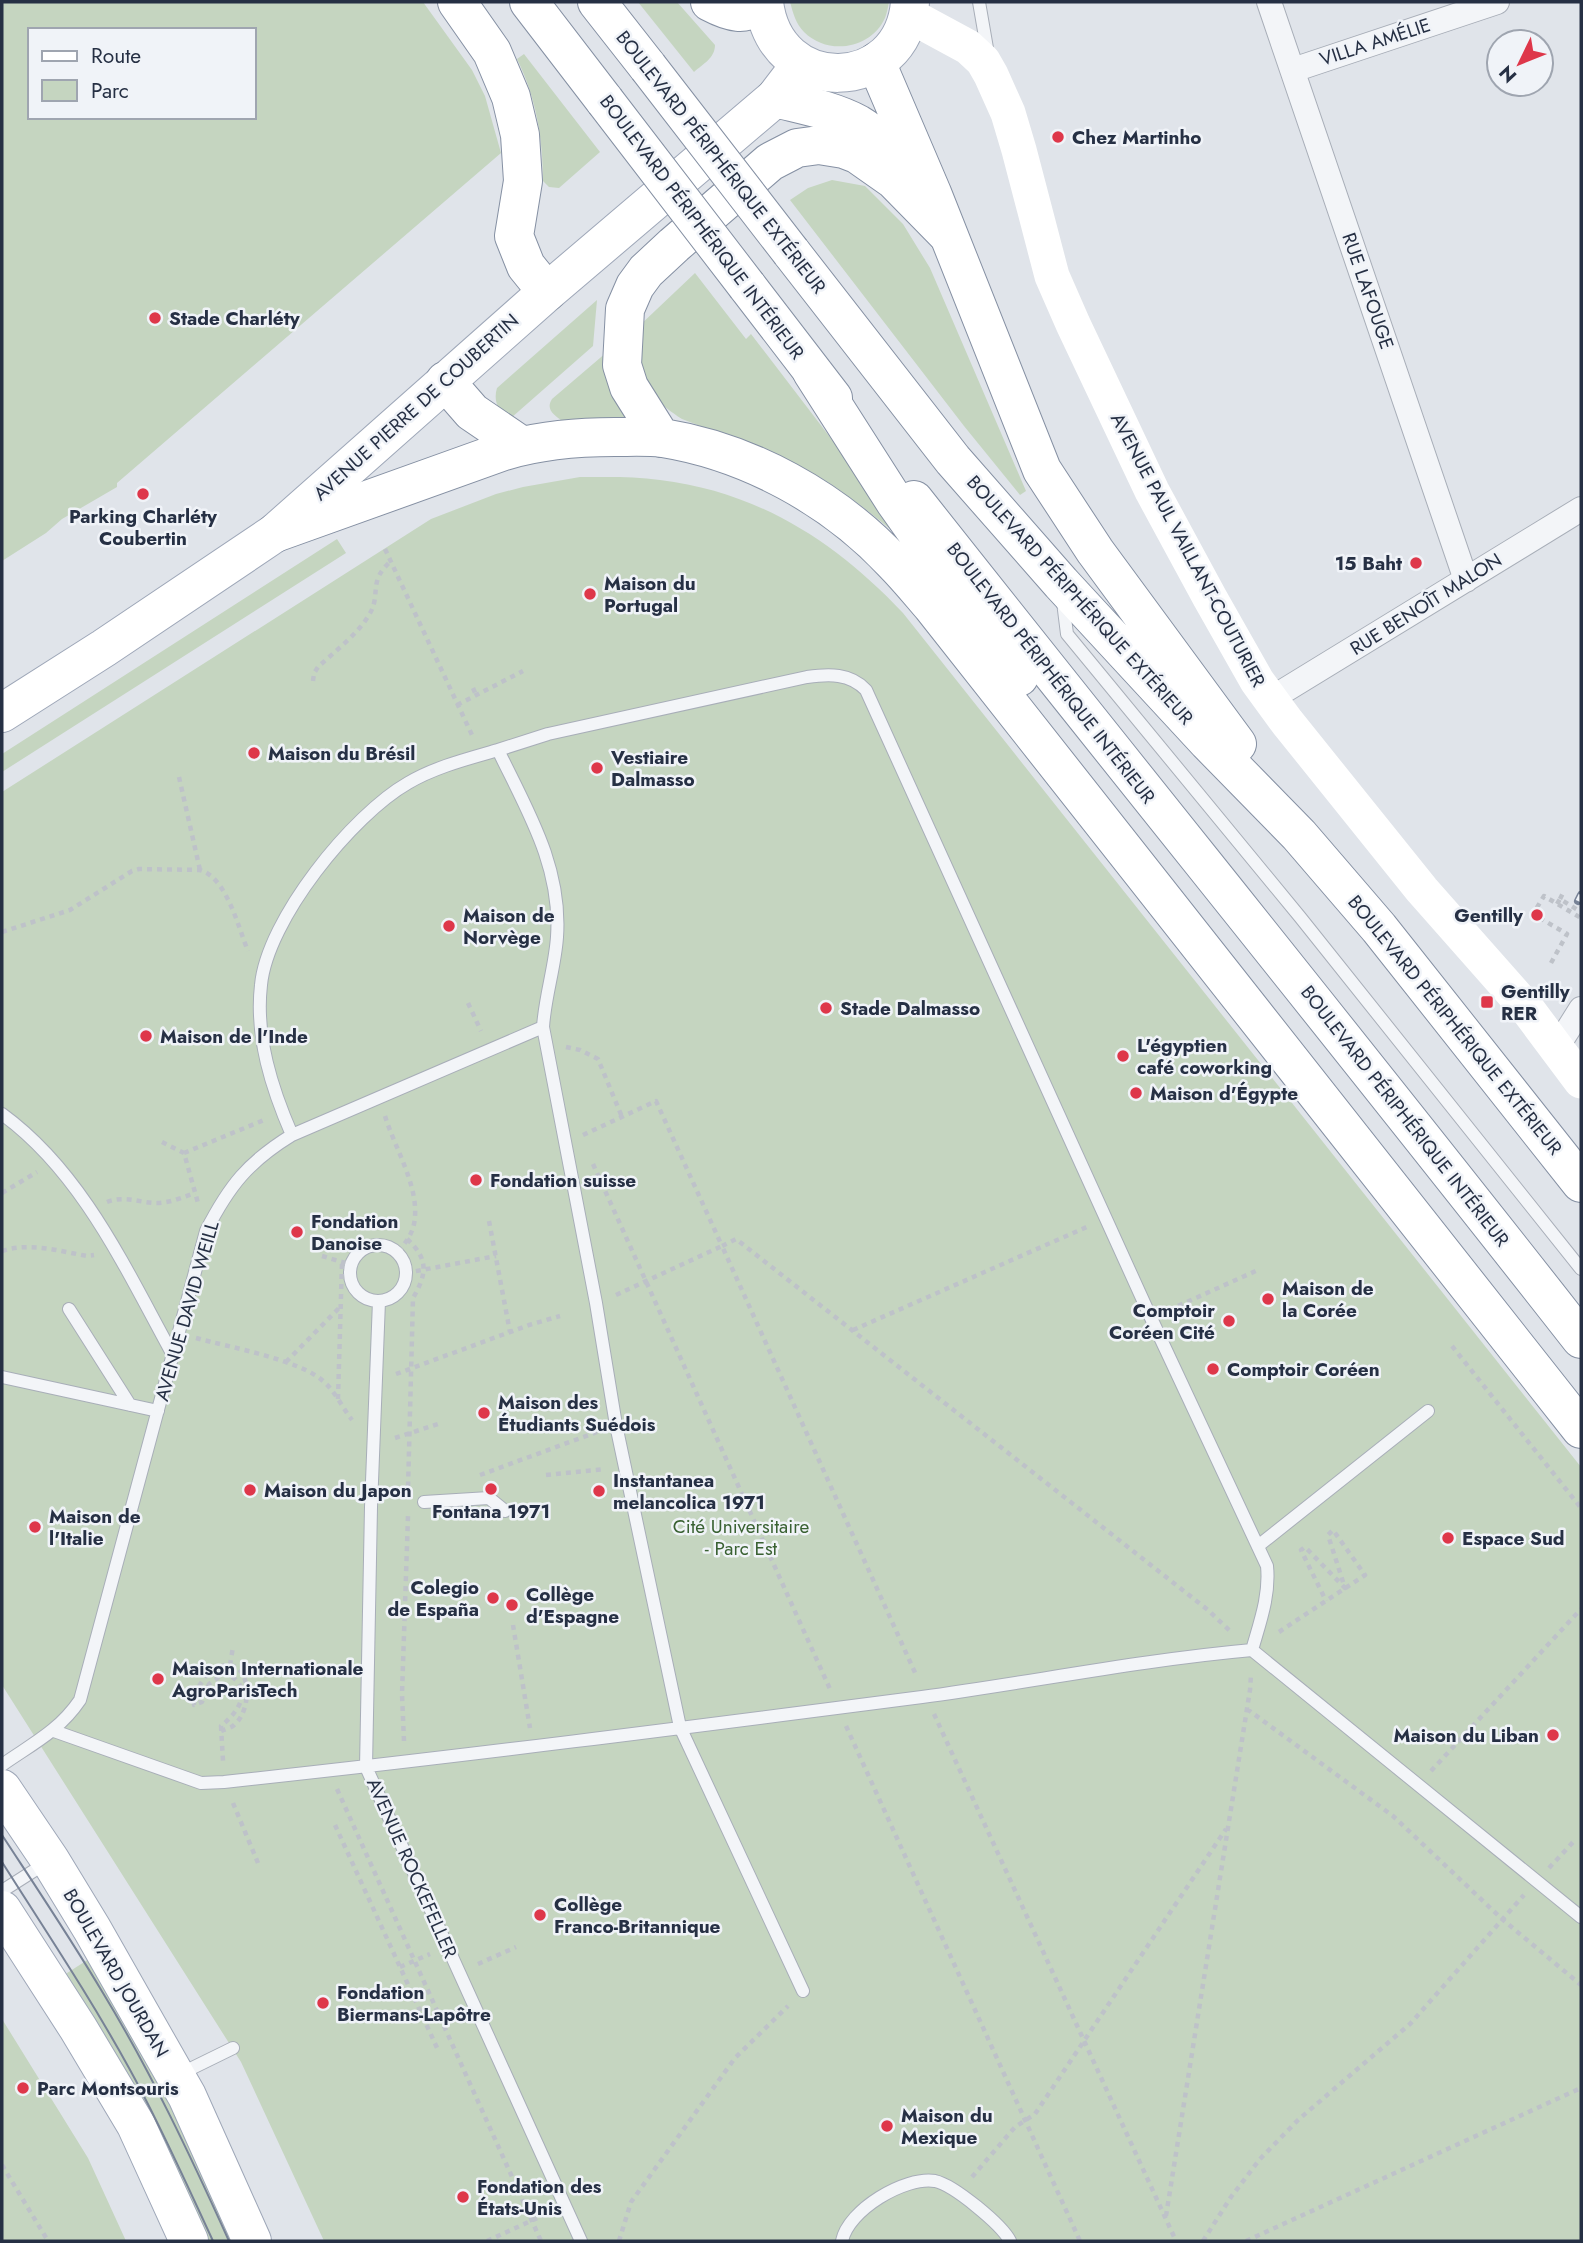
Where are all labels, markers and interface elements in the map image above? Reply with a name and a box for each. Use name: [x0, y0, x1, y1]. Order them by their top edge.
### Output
street label: VILLA AMÉLIE: [1316, 11, 1434, 73]
street label: BOULEVARD PÉRIPHÉRIQUE EXTÉRIEUR: [610, 25, 833, 299]
legend: [28, 28, 256, 119]
north arrow: [1485, 28, 1555, 98]
text: Route: [91, 41, 141, 71]
text: N: [1493, 60, 1523, 89]
text: Parc: [91, 76, 129, 106]
street label: BOULEVARD PÉRIPHÉRIQUE INTÉRIEUR: [593, 89, 811, 365]
place label: Chez Martinho: [1072, 124, 1202, 151]
marker: Chez Martinho: [1050, 129, 1066, 145]
street label: RUE LAFOUGE: [1335, 229, 1401, 353]
place label: Stade Charléty: [169, 305, 301, 332]
street label: AVENUE PIERRE DE COUBERTIN: [307, 307, 525, 507]
marker: Stade Charléty: [147, 310, 163, 326]
street label: AVENUE PAUL VAILLANT-COUTURIER: [1104, 408, 1272, 692]
street label: BOULEVARD PÉRIPHÉRIQUE EXTÉRIEUR: [961, 469, 1200, 731]
marker: Parking Charléty Coubertin: [135, 486, 151, 502]
place label: Parking Charléty Coubertin: [69, 503, 218, 552]
street label: BOULEVARD PÉRIPHÉRIQUE INTÉRIEUR: [940, 537, 1162, 810]
street label: RUE BENOÎT MALON: [1345, 546, 1507, 662]
place label: 15 Baht: [1335, 550, 1402, 577]
marker: 15 Baht: [1408, 555, 1424, 571]
place label: Maison du Portugal: [604, 570, 696, 619]
marker: Maison du Portugal: [582, 586, 598, 602]
place label: Maison du Brésil: [268, 740, 415, 767]
place label: Vestiaire Dalmasso: [610, 744, 695, 793]
marker: Maison du Brésil: [246, 745, 262, 761]
marker: Vestiaire Dalmasso: [589, 760, 605, 776]
street label: BOULEVARD PÉRIPHÉRIQUE EXTÉRIEUR: [1342, 889, 1569, 1161]
place label: Maison de Norvège: [463, 902, 555, 951]
place label: Gentilly: [1454, 902, 1524, 929]
marker: Gentilly: [1529, 907, 1545, 923]
marker: Maison de Norvège: [441, 918, 457, 934]
place label: Gentilly RER: [1501, 978, 1571, 1027]
street label: BOULEVARD PÉRIPHÉRIQUE INTÉRIEUR: [1294, 980, 1516, 1253]
marker: Gentilly RER: [1479, 994, 1495, 1010]
place label: Stade Dalmasso: [840, 995, 980, 1022]
marker: Stade Dalmasso: [818, 1000, 834, 1016]
place label: Maison de l'Inde: [160, 1023, 308, 1050]
marker: Maison de l'Inde: [138, 1028, 154, 1044]
place label: L'égyptien café coworking: [1137, 1032, 1272, 1081]
marker: L'égyptien café coworking: [1115, 1048, 1131, 1064]
place label: Maison d'Égypte: [1150, 1080, 1298, 1107]
marker: Maison d'Égypte: [1128, 1085, 1144, 1101]
place label: Fondation suisse: [490, 1167, 636, 1194]
marker: Fondation suisse: [468, 1172, 484, 1188]
place label: Fondation Danoise: [311, 1208, 398, 1257]
street label: AVENUE DAVID WEILL: [148, 1217, 226, 1404]
marker: Fondation Danoise: [289, 1224, 305, 1240]
place label: Maison de la Corée: [1282, 1275, 1374, 1324]
marker: Maison de la Corée: [1260, 1291, 1276, 1307]
place label: Comptoir Coréen Cité: [1109, 1297, 1215, 1346]
marker: Comptoir Coréen Cité: [1221, 1313, 1237, 1329]
place label: Comptoir Coréen: [1227, 1356, 1380, 1383]
marker: Comptoir Coréen: [1205, 1361, 1221, 1377]
place label: Maison des Étudiants Suédois: [498, 1389, 656, 1438]
marker: Maison des Étudiants Suédois: [476, 1405, 492, 1421]
place label: Instantanea melancolica 1971: [613, 1467, 765, 1516]
place label: Maison du Japon: [264, 1477, 412, 1504]
marker: Fontana 1971: [483, 1481, 499, 1497]
marker: Maison du Japon: [242, 1482, 258, 1498]
marker: Instantanea melancolica 1971: [591, 1483, 607, 1499]
place label: Fontana 1971: [432, 1498, 550, 1525]
place label: Maison de l'Italie: [49, 1503, 141, 1552]
park label: Cité Universitaire - Parc Est: [673, 1513, 809, 1562]
marker: Maison de l'Italie: [27, 1519, 43, 1535]
place label: Espace Sud: [1462, 1525, 1565, 1552]
marker: Espace Sud: [1440, 1530, 1456, 1546]
place label: Colegio de España: [387, 1574, 479, 1623]
place label: Collège d'Espagne: [526, 1581, 619, 1630]
marker: Colegio de España: [485, 1590, 501, 1606]
marker: Collège d'Espagne: [504, 1597, 520, 1613]
place label: Maison Internationale AgroParisTech: [171, 1655, 364, 1704]
marker: Maison Internationale AgroParisTech: [150, 1671, 166, 1687]
place label: Maison du Liban: [1394, 1722, 1539, 1749]
marker: Maison du Liban: [1545, 1727, 1561, 1743]
street label: AVENUE ROCKEFELLER: [360, 1774, 464, 1963]
street label: BOULEVARD JOURDAN: [57, 1884, 175, 2062]
place label: Collège Franco-Britannique: [554, 1891, 721, 1940]
marker: Collège Franco-Britannique: [532, 1907, 548, 1923]
place label: Fondation Biermans-Lapôtre: [337, 1979, 491, 2028]
marker: Fondation Biermans-Lapôtre: [315, 1995, 331, 2011]
place label: Parc Montsouris: [37, 2075, 179, 2102]
marker: Parc Montsouris: [15, 2080, 31, 2096]
place label: Maison du Mexique: [901, 2102, 993, 2151]
marker: Maison du Mexique: [879, 2118, 895, 2134]
place label: Fondation des États-Unis: [477, 2173, 602, 2222]
marker: Fondation des États-Unis: [455, 2189, 471, 2205]

